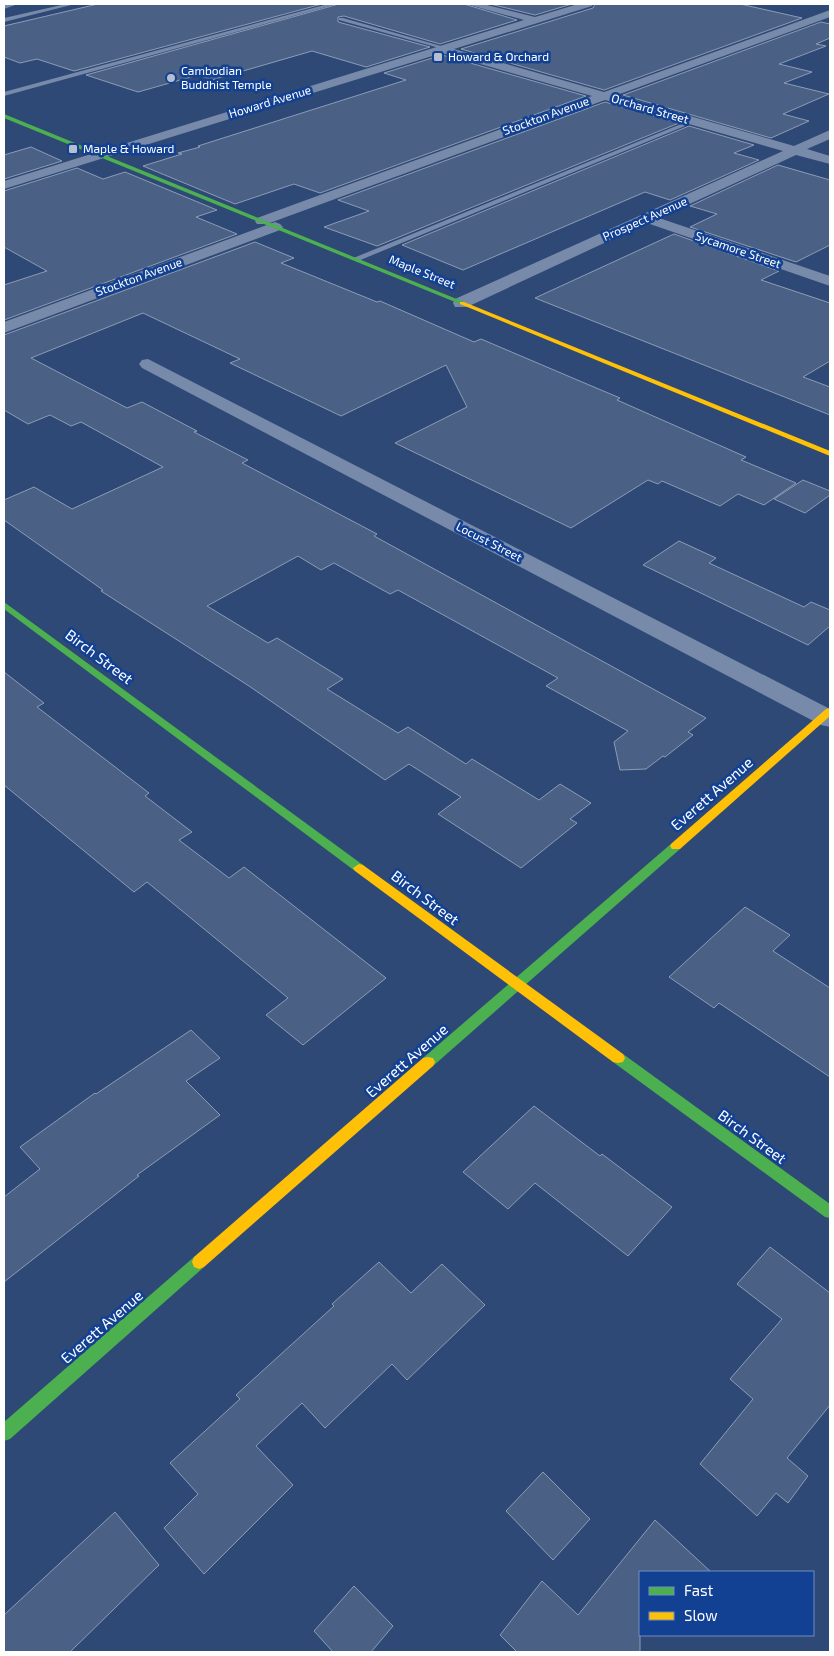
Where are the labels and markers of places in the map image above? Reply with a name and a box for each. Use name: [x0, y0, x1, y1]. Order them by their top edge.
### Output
place label: Howard & Orchard: [448, 49, 549, 63]
marker: Howard & Orchard: [432, 51, 444, 63]
place label: Cambodian Buddhist Temple: [181, 63, 272, 91]
marker: Cambodian Buddhist Temple: [165, 72, 177, 84]
place label: Maple & Howard: [83, 141, 175, 155]
marker: Maple & Howard: [67, 143, 79, 155]

